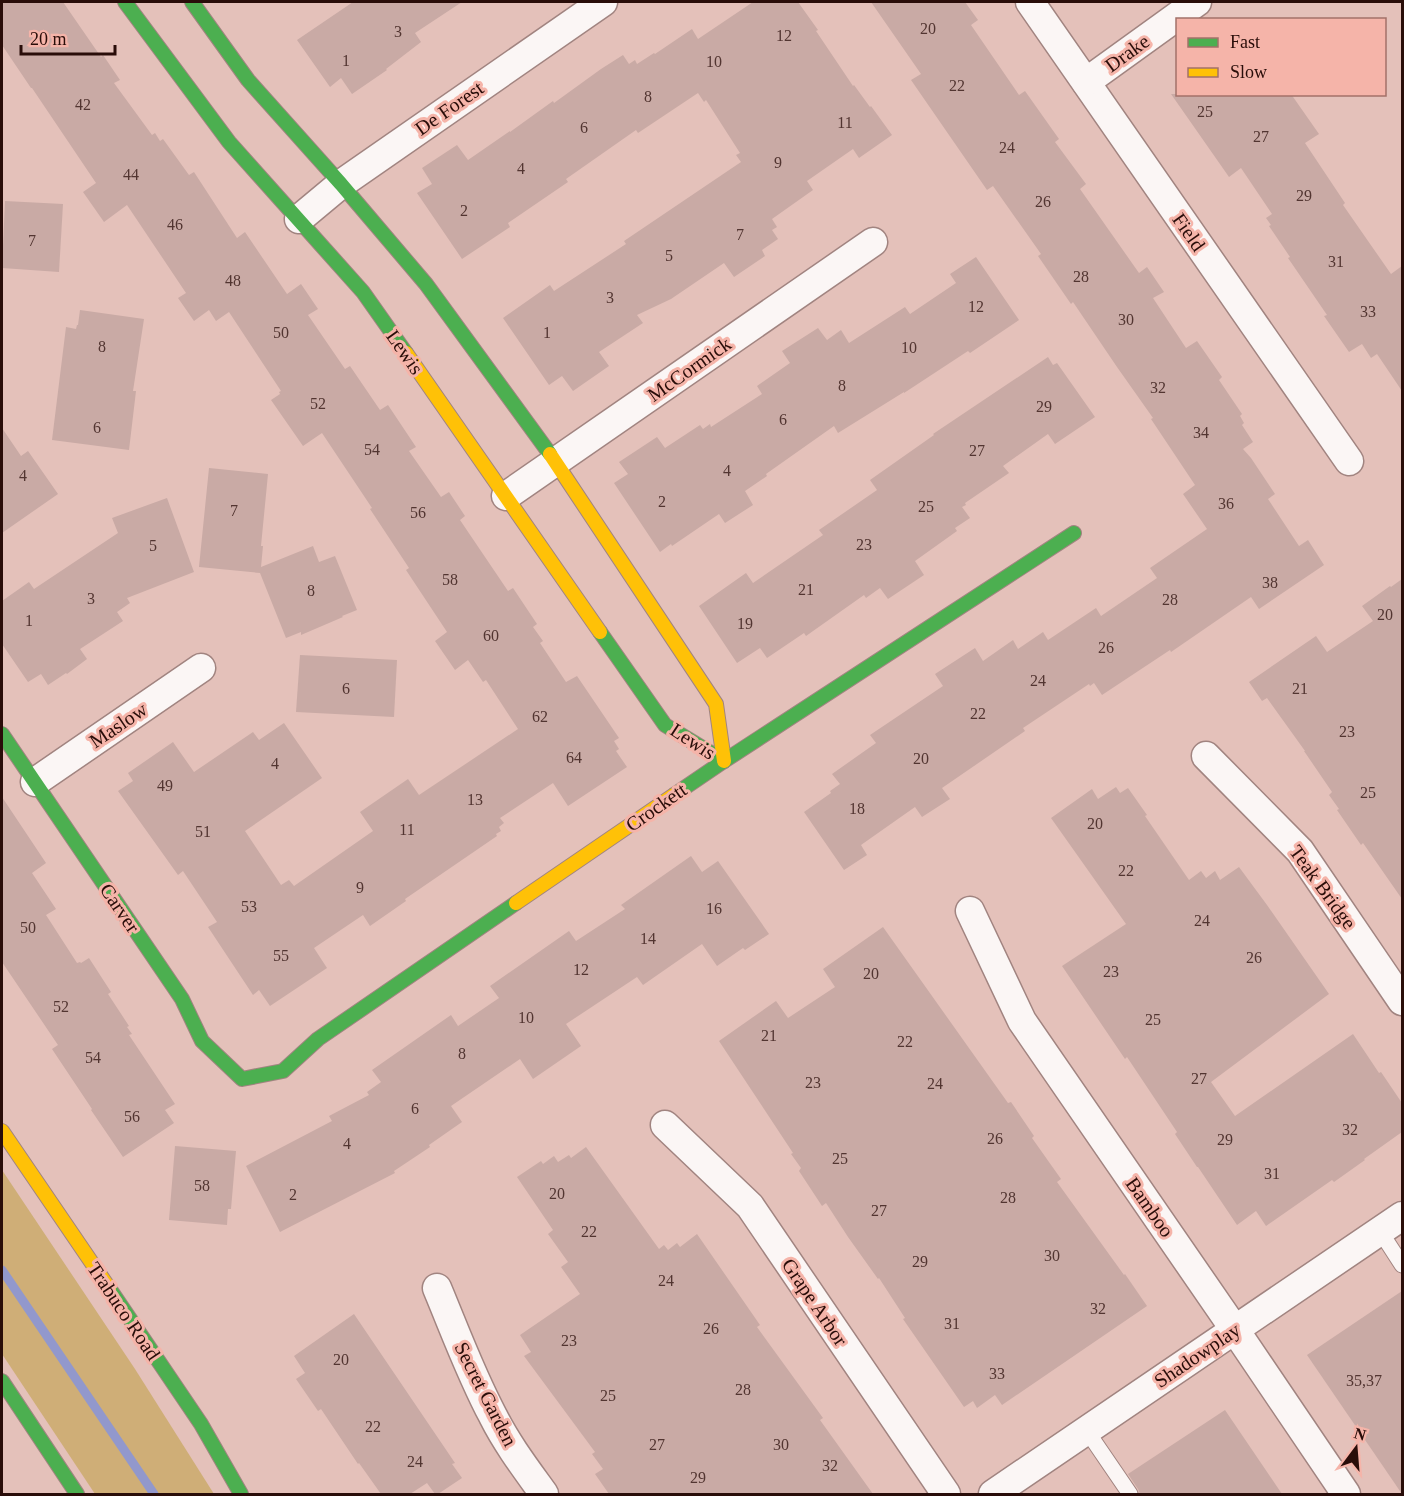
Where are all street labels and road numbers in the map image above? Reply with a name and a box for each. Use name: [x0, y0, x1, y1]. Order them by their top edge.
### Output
street label: Drake: [1101, 30, 1153, 76]
street label: De Forest: [411, 76, 488, 139]
street label: Field: [1168, 209, 1210, 255]
street label: Lewis: [382, 326, 428, 379]
street label: McCormick: [643, 332, 735, 406]
street label: Maslow: [85, 698, 151, 752]
street label: Lewis: [667, 718, 720, 764]
street label: Crockett: [621, 778, 691, 836]
street label: Teak Bridge: [1284, 841, 1361, 934]
street label: Carver: [96, 879, 145, 937]
street label: Bamboo: [1122, 1173, 1178, 1241]
street label: Grape Arbor: [777, 1254, 852, 1351]
street label: Trabuco Road: [83, 1258, 165, 1364]
street label: Shadowplay: [1150, 1318, 1245, 1393]
street label: Secret Garden: [450, 1338, 522, 1450]

